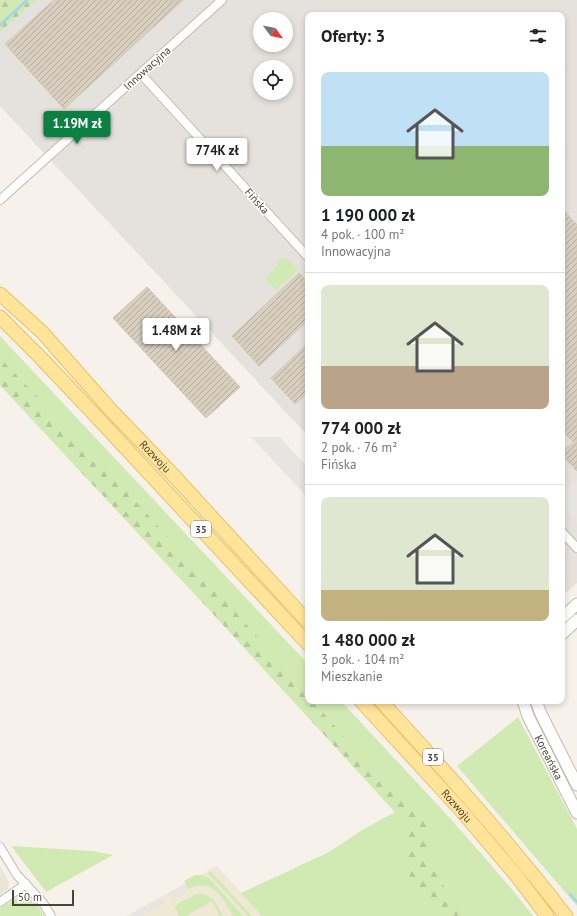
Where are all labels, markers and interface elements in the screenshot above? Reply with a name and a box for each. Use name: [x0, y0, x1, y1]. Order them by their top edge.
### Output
north arrow: [253, 12, 293, 52]
map controls: [253, 12, 293, 100]
text: Oferty: 3: [321, 25, 385, 47]
icon: filters: [527, 25, 549, 47]
street label: Innowacyjna: [120, 43, 174, 93]
button: locate: [253, 60, 293, 100]
icon: home: [399, 98, 471, 170]
pin: 1.19M zł: [36, 111, 118, 145]
text: 1.19M zł: [52, 115, 102, 132]
pin: 774K zł: [180, 138, 254, 172]
text: 774K zł: [195, 142, 239, 159]
street label: Fińska: [242, 185, 272, 217]
text: 1 190 000 zł: [321, 204, 415, 226]
text: 4 pok. · 100 m²: [321, 226, 404, 243]
text: Innowacyjna: [321, 243, 391, 260]
icon: home: [399, 311, 471, 383]
pin: 1.48M zł: [135, 318, 217, 352]
text: 1.48M zł: [151, 322, 201, 339]
text: 774 000 zł: [321, 417, 401, 439]
street label: Rozwoju: [137, 437, 174, 476]
text: 2 pok. · 76 m²: [321, 439, 397, 456]
text: Fińska: [321, 456, 356, 473]
road number: 35: [191, 521, 211, 537]
icon: home: [399, 523, 471, 595]
text: 1 480 000 zł: [321, 629, 415, 651]
text: 3 pok. · 104 m²: [321, 651, 404, 668]
text: Mieszkanie: [321, 668, 383, 685]
street label: Koreańska: [532, 733, 566, 782]
road number: 35: [423, 749, 443, 765]
street label: Rozwoju: [438, 786, 475, 825]
scale bar: [12, 888, 74, 907]
text: 50 m: [18, 890, 42, 904]

